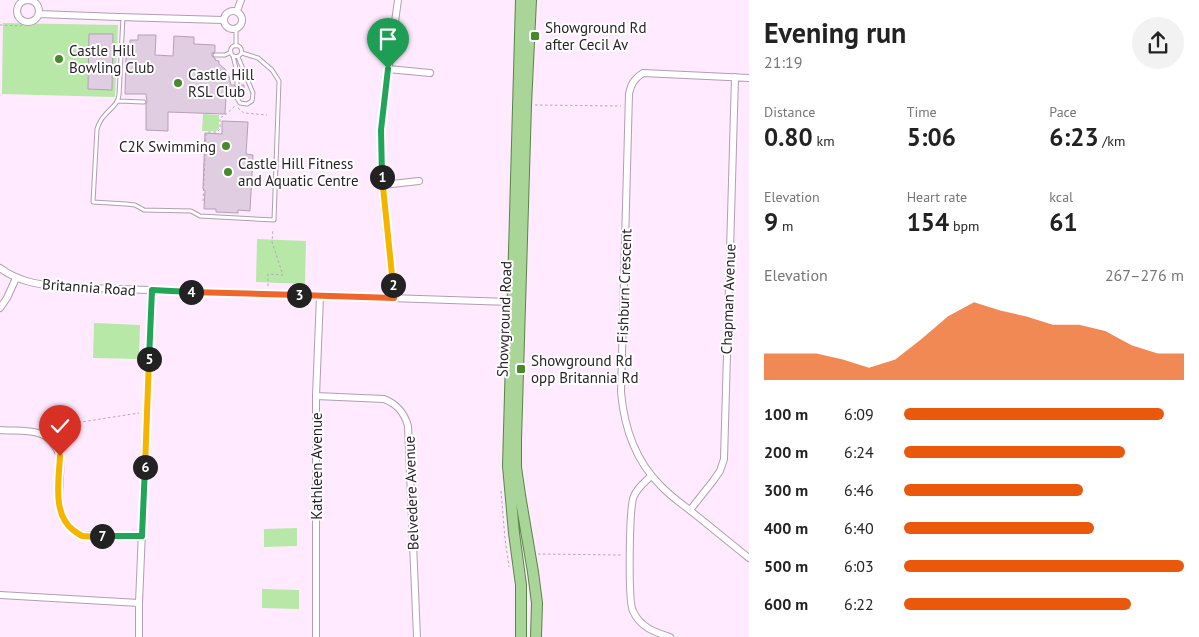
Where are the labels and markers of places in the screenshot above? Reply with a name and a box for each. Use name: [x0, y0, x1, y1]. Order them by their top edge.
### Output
pin: [367, 18, 409, 69]
place label: Showground Rd after Cecil Av: [545, 18, 646, 54]
marker: Showground Rd after Cecil Av: [529, 30, 541, 42]
place label: Castle Hill Bowling Club: [69, 41, 154, 77]
marker: Castle Hill Bowling Club: [53, 53, 65, 65]
place label: Castle Hill RSL Club: [188, 65, 255, 101]
marker: Castle Hill RSL Club: [172, 77, 184, 89]
place label: C2K Swimming: [119, 137, 216, 156]
marker: C2K Swimming: [220, 140, 232, 152]
place label: Castle Hill Fitness and Aquatic Centre: [238, 154, 359, 190]
pin: 1: [370, 164, 394, 190]
marker: Castle Hill Fitness and Aquatic Centre: [222, 166, 234, 178]
pin: 2: [380, 272, 406, 298]
pin: 4: [178, 280, 204, 304]
pin: 3: [286, 282, 312, 308]
pin: 5: [136, 346, 162, 372]
place label: Showground Rd opp Britannia Rd: [531, 351, 639, 387]
marker: Showground Rd opp Britannia Rd: [515, 363, 527, 375]
pin: [39, 405, 81, 456]
pin: 6: [132, 454, 158, 480]
pin: 7: [90, 524, 114, 548]

